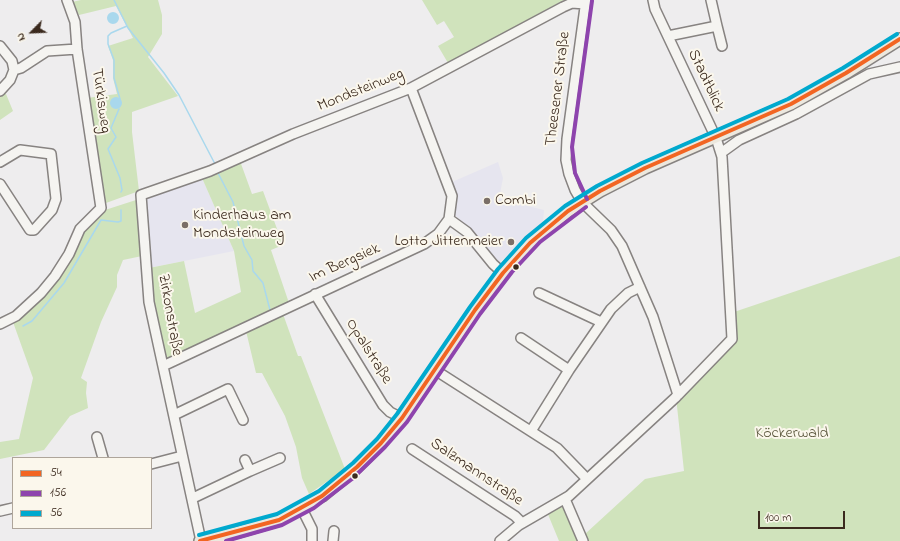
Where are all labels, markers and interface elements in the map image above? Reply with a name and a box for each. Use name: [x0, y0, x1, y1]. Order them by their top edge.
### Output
north arrow: [12, 12, 52, 52]
text: N: [12, 30, 30, 44]
street label: Theesener Straße: [542, 31, 576, 147]
street label: Stadtblick: [682, 47, 728, 115]
street label: Mondsteinweg: [315, 65, 407, 117]
street label: Türkisweg: [86, 67, 114, 135]
place label: Combi: [495, 191, 536, 211]
marker: Combi: [482, 196, 492, 206]
place label: Kinderhaus am Mondsteinweg: [193, 206, 291, 244]
marker: Kinderhaus am Mondsteinweg: [180, 220, 190, 230]
place label: Lotto Jittenmeier: [395, 232, 503, 252]
marker: Lotto Jittenmeier: [506, 237, 516, 247]
street label: Im Bergsiek: [307, 240, 383, 288]
unlabelled marker: [511, 262, 521, 272]
street label: Zirkonstraße: [152, 273, 186, 357]
street label: Opalstraße: [340, 316, 396, 388]
park label: Köckerwald: [755, 424, 829, 444]
street label: Salzmannstraße: [426, 435, 526, 511]
legend: [12, 457, 152, 529]
text: 54: [50, 464, 62, 482]
unlabelled marker: [350, 471, 360, 481]
text: 156: [50, 484, 66, 502]
scale bar: [760, 503, 847, 529]
text: 56: [50, 504, 62, 522]
text: 100 m: [765, 509, 792, 527]

